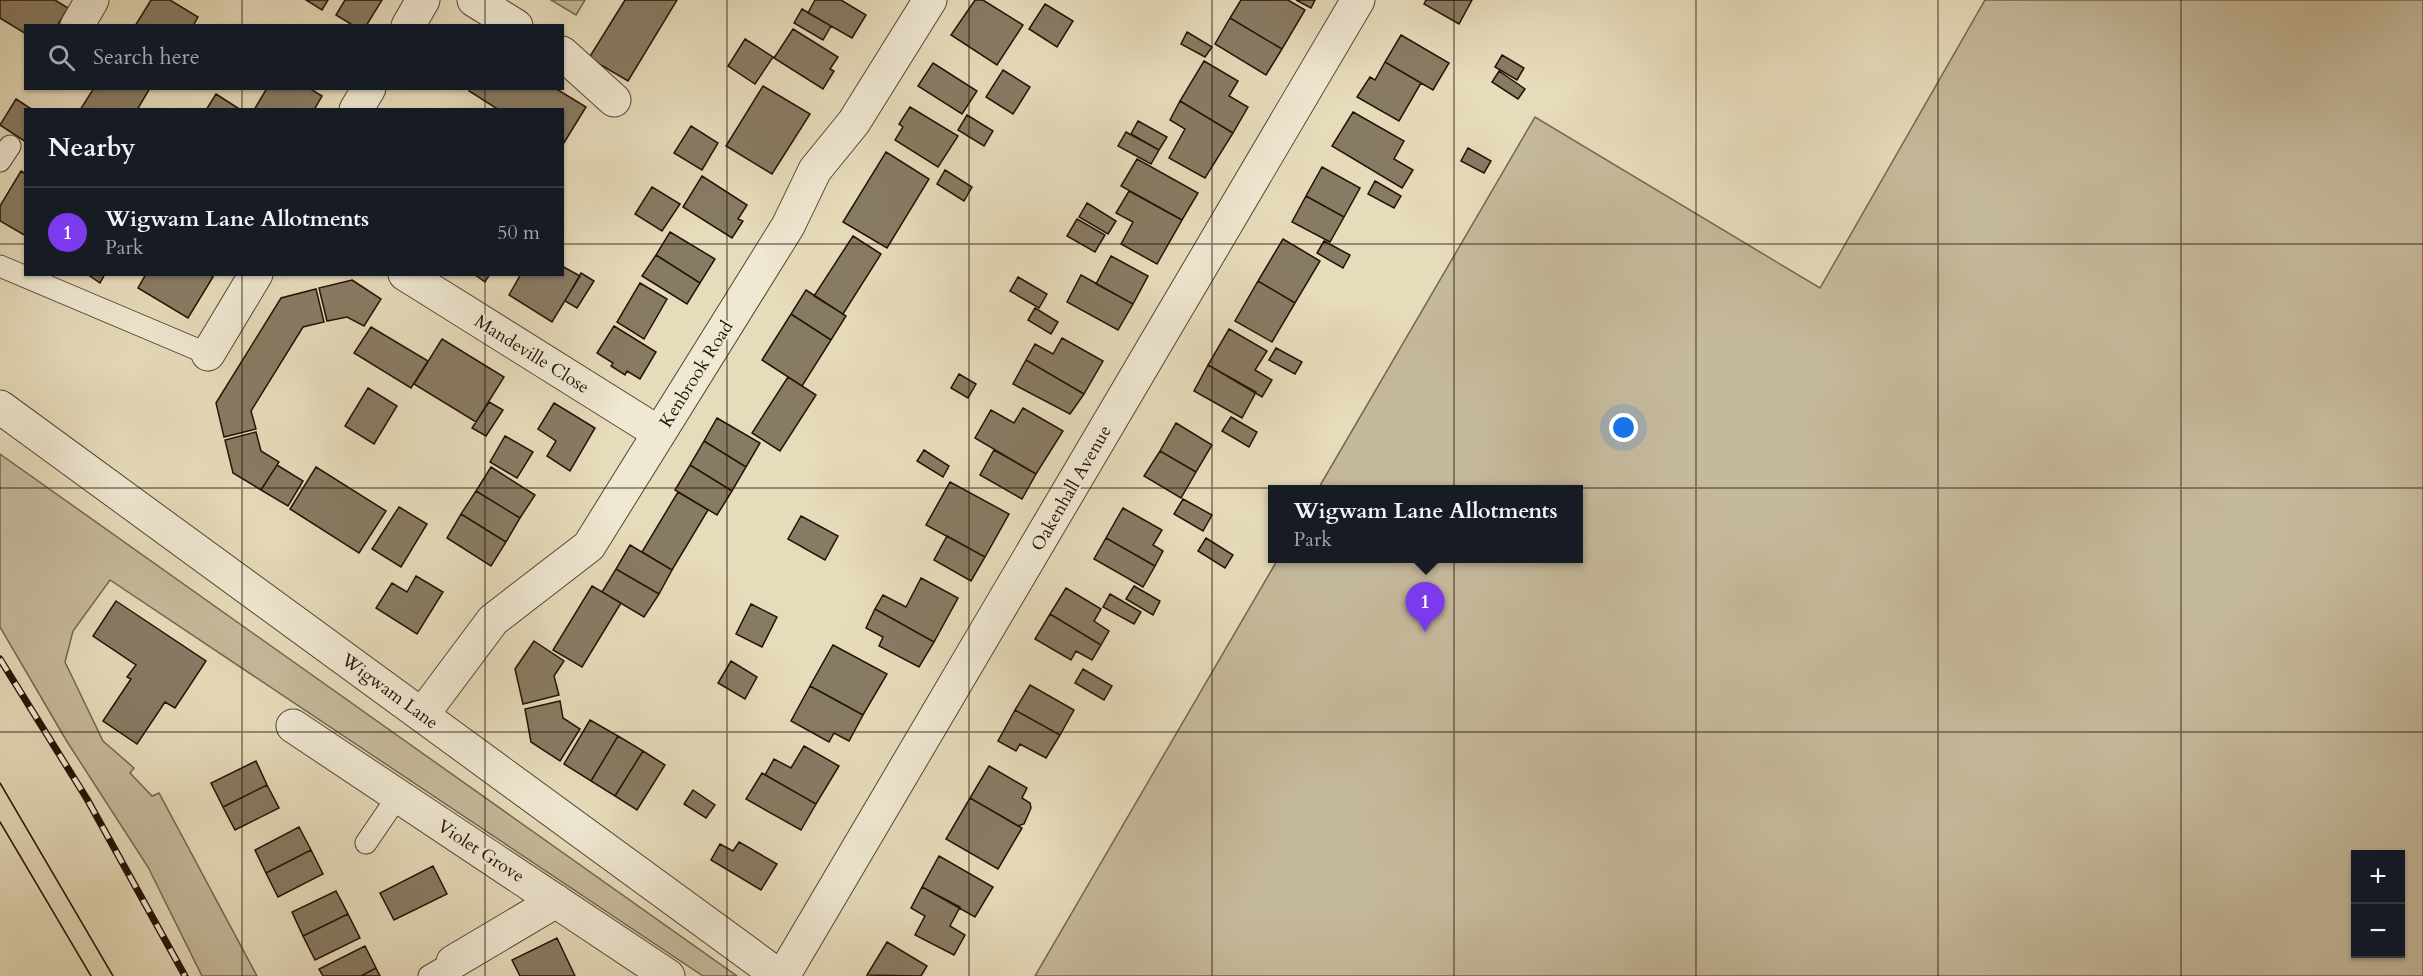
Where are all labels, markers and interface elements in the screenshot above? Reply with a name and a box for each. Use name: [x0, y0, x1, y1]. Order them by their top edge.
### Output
search box: [24, 24, 564, 90]
icon: search: [45, 41, 78, 74]
text: Search here: [93, 42, 200, 72]
text: Nearby: [48, 130, 136, 165]
text: Wigwam Lane Allotments: [105, 204, 369, 234]
text: 1: [62, 219, 73, 246]
text: 50 m: [497, 219, 540, 246]
text: Park: [105, 234, 143, 261]
street label: Mandeville Close: [469, 309, 594, 400]
street label: Kenbrook Road: [654, 316, 739, 432]
your location: [1609, 413, 1638, 442]
street label: Oakenhall Avenue: [1025, 421, 1118, 556]
popup: [1268, 485, 1583, 563]
text: Wigwam Lane Allotments: [1293, 496, 1558, 526]
text: Park: [1293, 526, 1332, 553]
pin: 1: [1406, 582, 1444, 632]
street label: Wigwam Lane: [335, 647, 443, 735]
street label: Violet Grove: [432, 814, 529, 889]
map controls: [2351, 850, 2405, 958]
button: +: [2351, 850, 2405, 904]
button: −: [2351, 904, 2405, 958]

